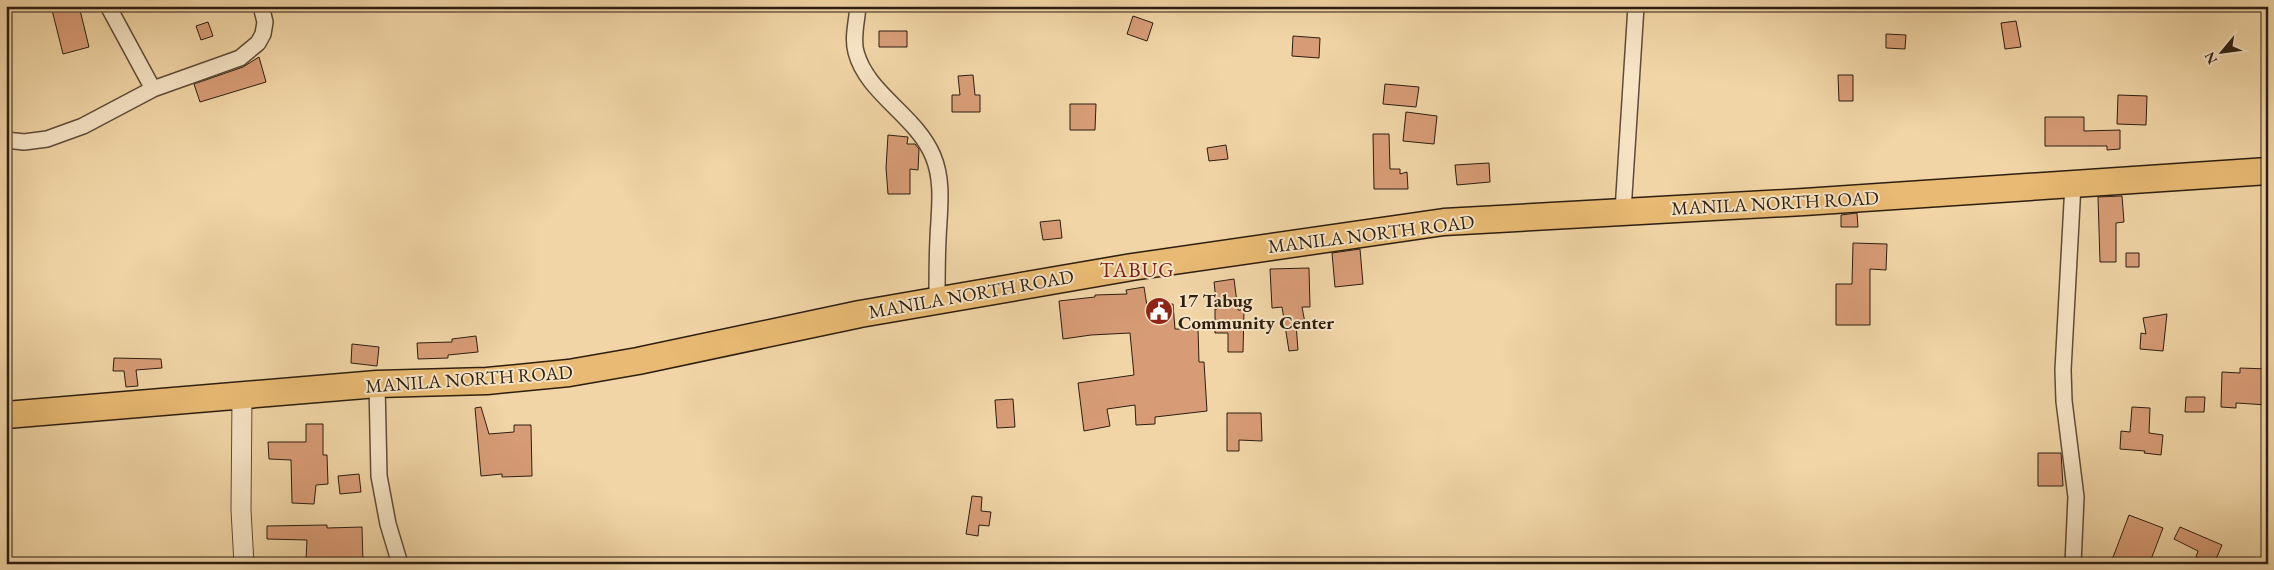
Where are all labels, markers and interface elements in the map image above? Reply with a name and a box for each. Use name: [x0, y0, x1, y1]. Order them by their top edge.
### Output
north arrow: [2196, 28, 2246, 78]
text: N: [2200, 48, 2221, 68]
street label: MANILA NORTH ROAD: [1671, 185, 1879, 221]
street label: MANILA NORTH ROAD: [1266, 209, 1476, 259]
district label: TABUG: [1100, 256, 1174, 283]
street label: MANILA NORTH ROAD: [866, 264, 1076, 324]
place label: 17 Tabug Community Center: [1178, 288, 1334, 335]
public building icon: 17 Tabug Community Center: [1144, 296, 1174, 326]
street label: MANILA NORTH ROAD: [364, 359, 574, 399]

